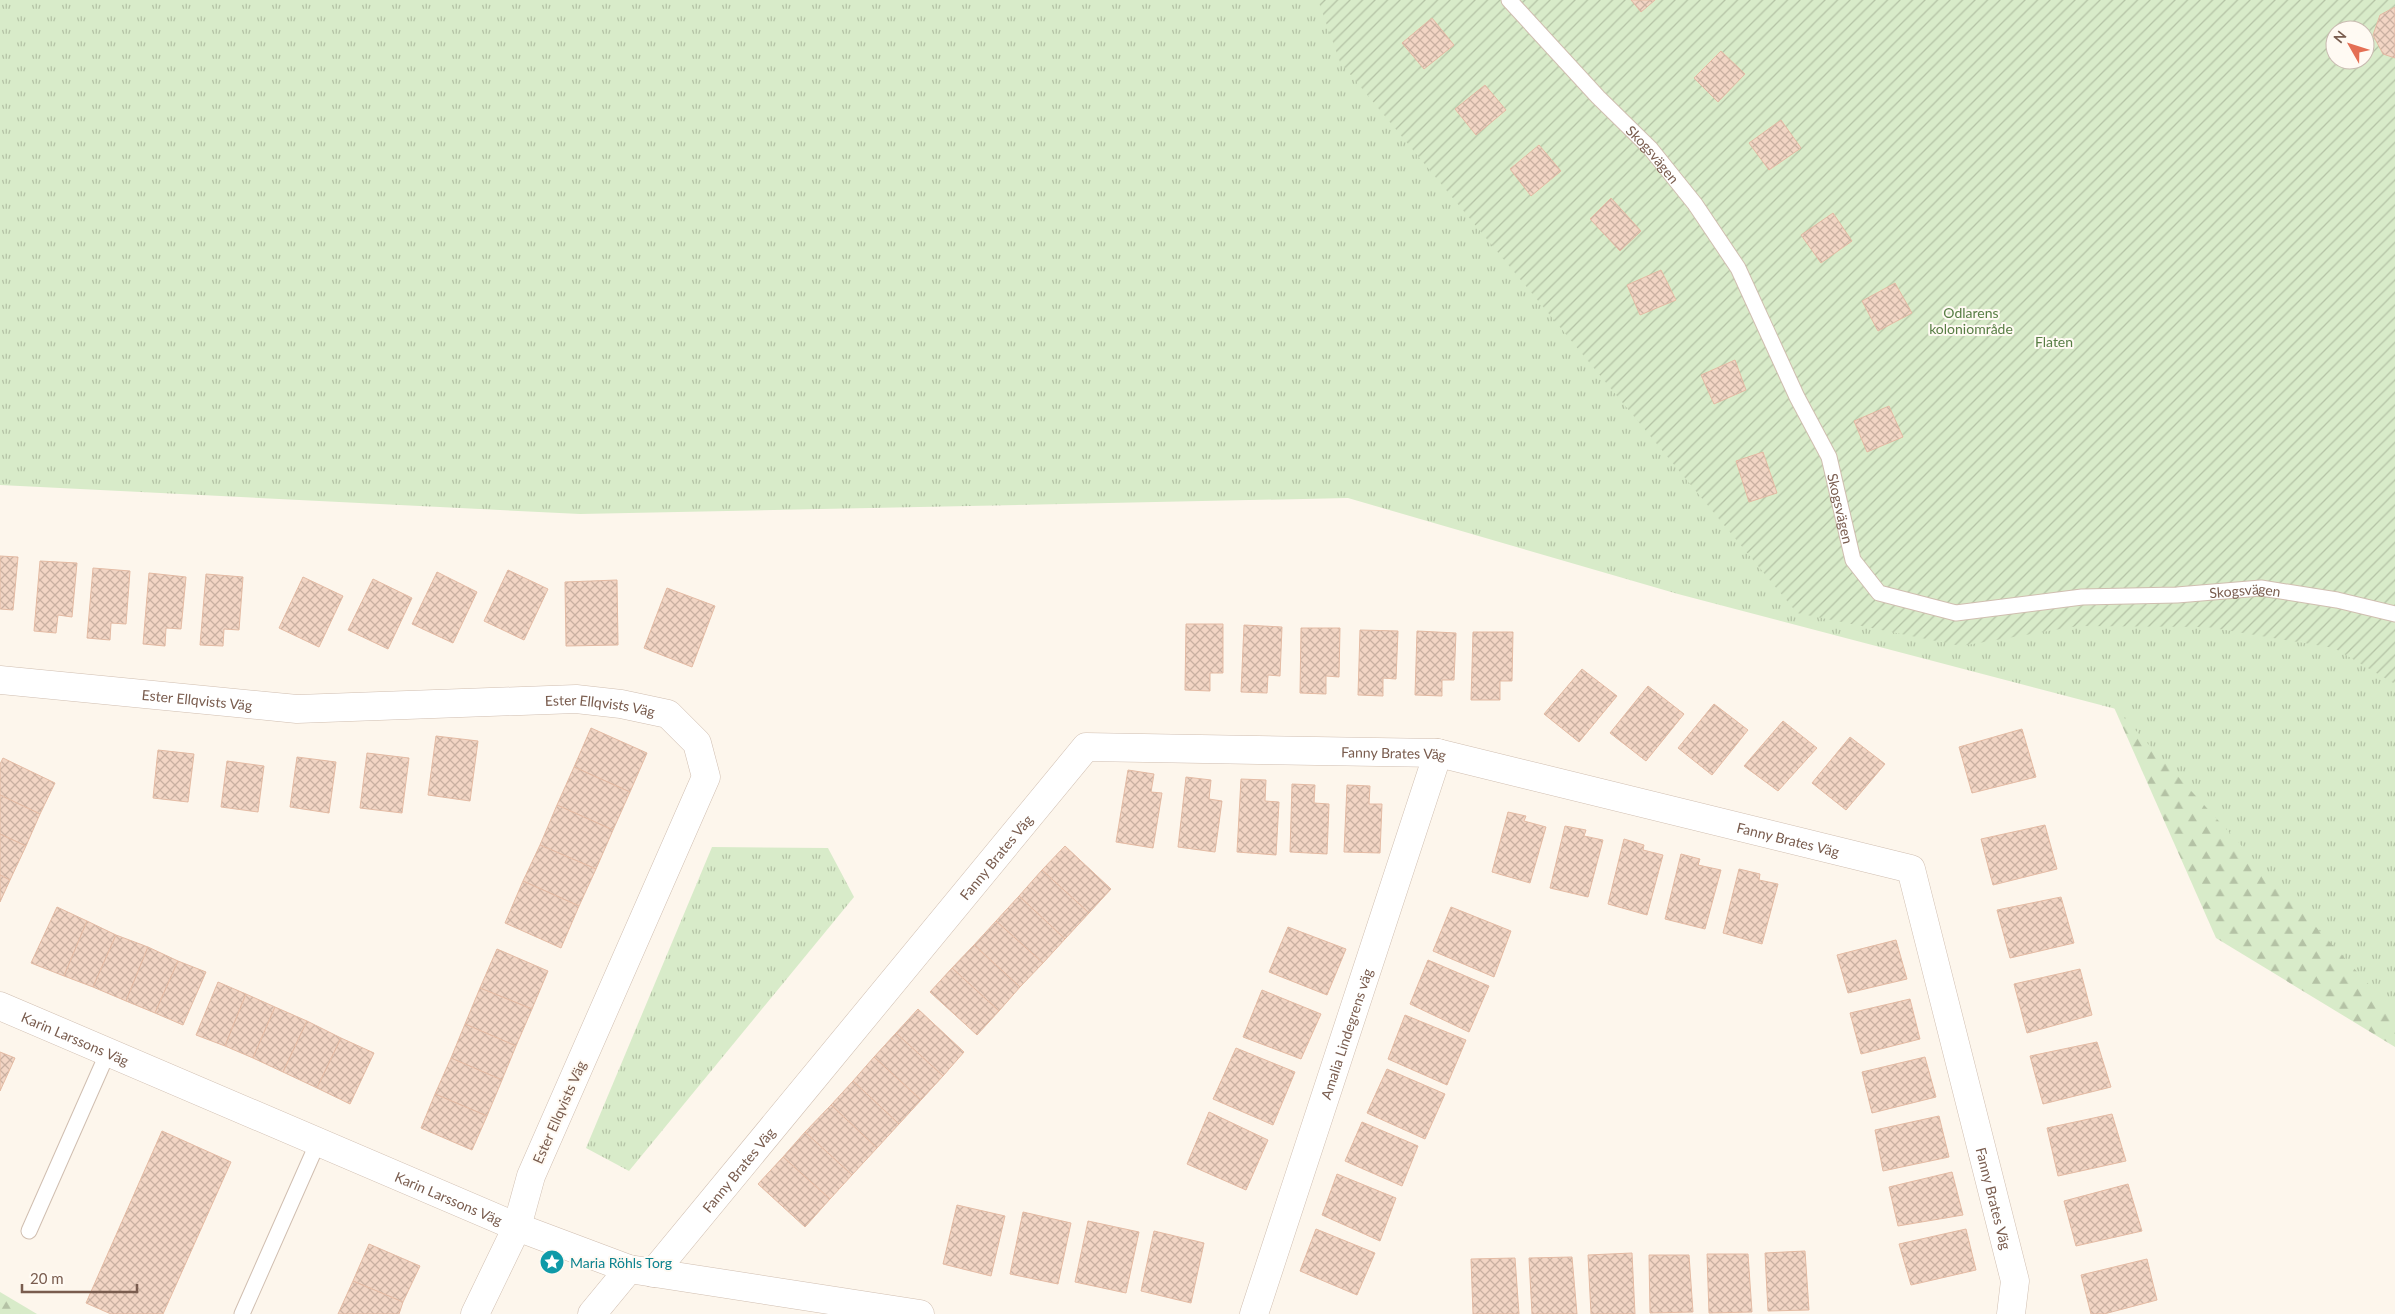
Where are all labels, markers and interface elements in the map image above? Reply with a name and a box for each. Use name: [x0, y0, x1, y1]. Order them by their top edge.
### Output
north arrow: [2325, 20, 2375, 70]
text: N: [2330, 27, 2350, 46]
street label: Skogsvägen: [1623, 121, 1683, 186]
park label: Odlarens koloniområde: [1929, 304, 2013, 337]
park label: Flaten: [2035, 333, 2073, 350]
street label: Skogsvägen: [1825, 471, 1857, 545]
street label: Skogsvägen: [2209, 579, 2282, 601]
street label: Ester Ellqvists Väg: [141, 685, 253, 713]
street label: Ester Ellqvists Väg: [545, 690, 657, 720]
street label: Fanny Brates Väg: [1341, 743, 1448, 763]
street label: Fanny Brates Väg: [956, 811, 1035, 903]
street label: Fanny Brates Väg: [1735, 818, 1841, 860]
street label: Amalia Lindegrens väg: [1317, 966, 1375, 1101]
street label: Karin Larssons Väg: [19, 1008, 132, 1069]
street label: Ester Ellqvists Väg: [529, 1058, 589, 1166]
street label: Fanny Brates Väg: [698, 1124, 778, 1215]
street label: Fanny Brates Väg: [1973, 1145, 2015, 1251]
street label: Karin Larssons Väg: [392, 1167, 505, 1228]
place icon: Maria Röhls Torg: [539, 1249, 565, 1275]
place label: Maria Röhls Torg: [570, 1254, 672, 1271]
scale bar: [22, 1262, 138, 1294]
text: 20 m: [30, 1269, 64, 1287]

